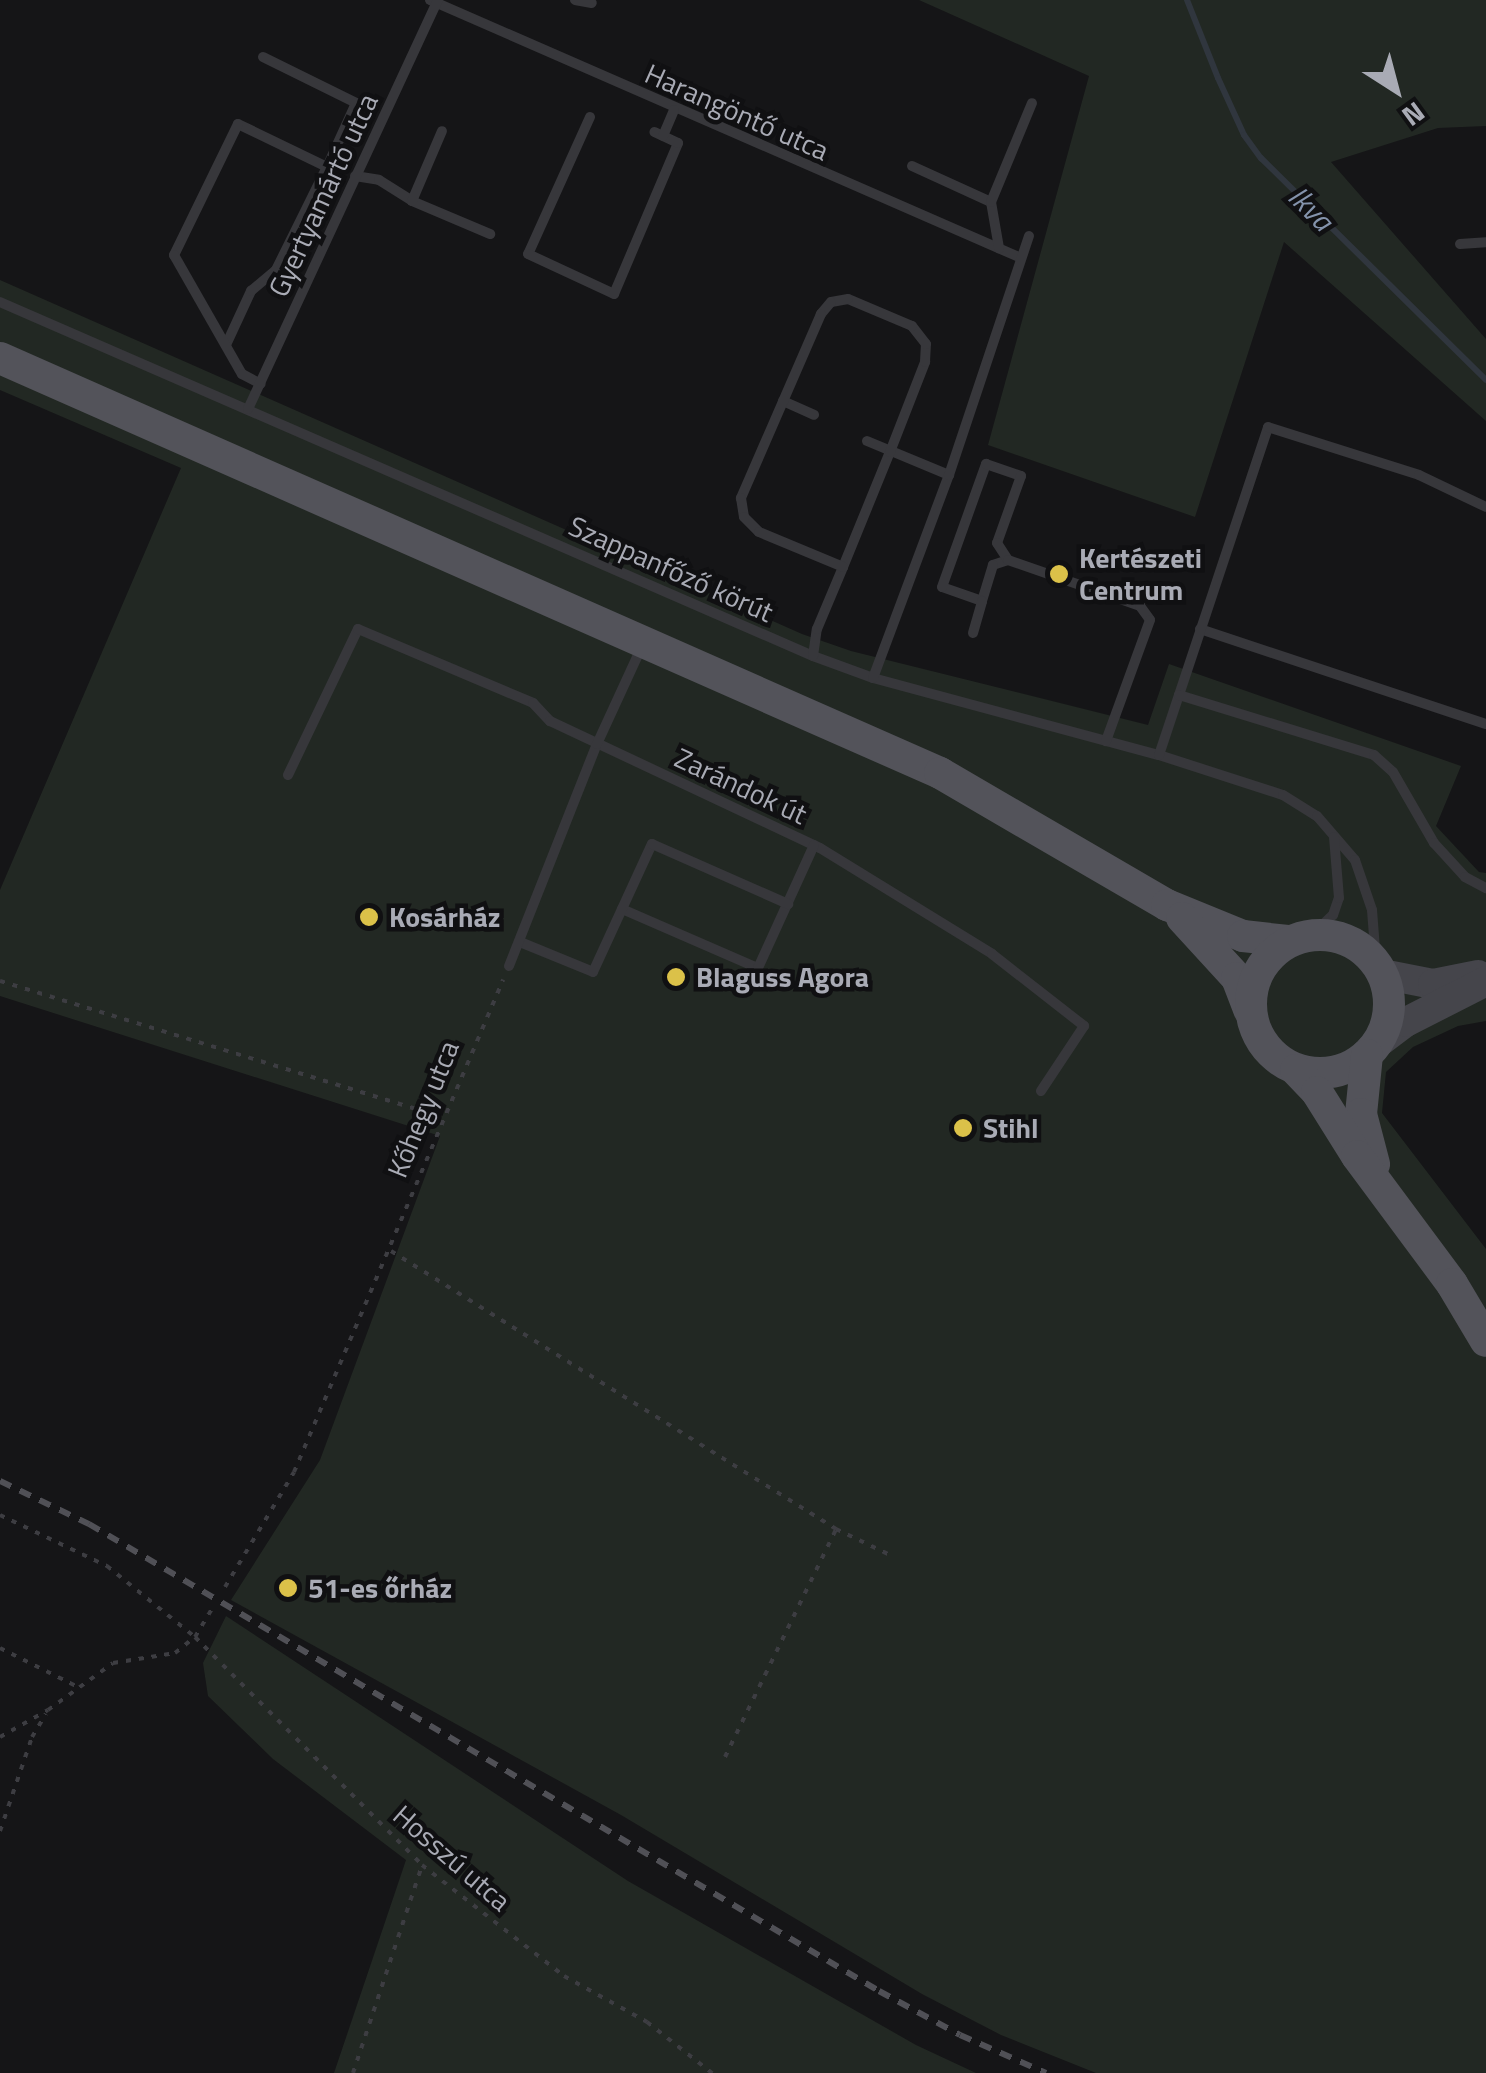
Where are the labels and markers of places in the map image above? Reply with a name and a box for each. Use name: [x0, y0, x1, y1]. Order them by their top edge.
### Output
place label: Kertészeti Centrum: [1079, 541, 1202, 607]
marker: Kertészeti Centrum: [1048, 563, 1070, 585]
place label: Kosárház: [389, 900, 500, 934]
marker: Kosárház: [358, 906, 380, 928]
place label: Blaguss Agora: [696, 960, 869, 994]
marker: Blaguss Agora: [665, 966, 687, 988]
place label: Stihl: [983, 1111, 1039, 1145]
marker: Stihl: [952, 1117, 974, 1139]
place label: 51-es őrház: [308, 1571, 452, 1605]
marker: 51-es őrház: [277, 1577, 299, 1599]

